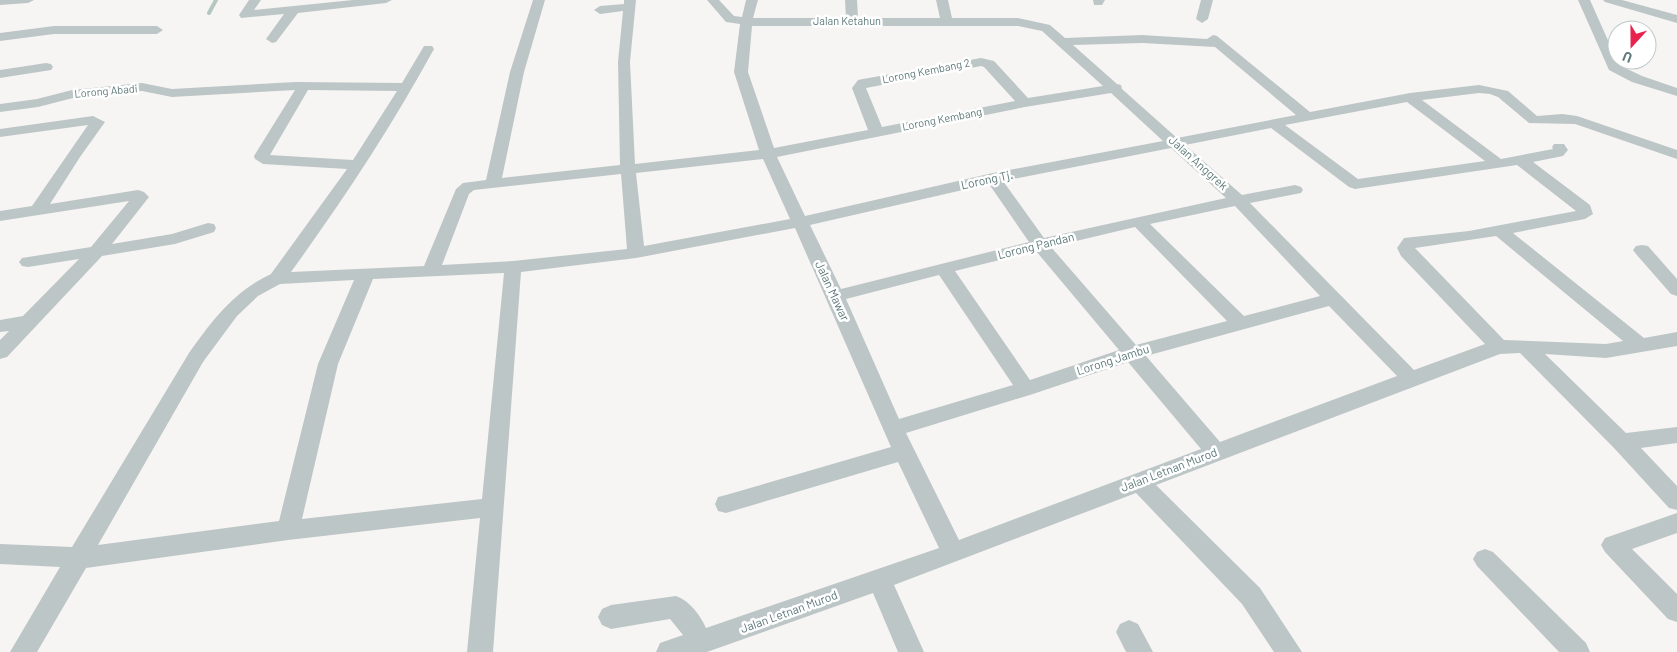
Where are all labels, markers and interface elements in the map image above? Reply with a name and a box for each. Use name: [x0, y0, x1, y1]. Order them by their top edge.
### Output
street label: Jalan Ketahun: [813, 14, 881, 27]
north arrow: [1607, 20, 1657, 70]
text: U: [1620, 48, 1634, 67]
street label: Lorong Kembang 2: [881, 56, 971, 85]
street label: Lorong Abadi: [74, 81, 138, 100]
street label: Lorong Kembang: [901, 104, 983, 133]
street label: Jalan Anggrek: [1166, 132, 1231, 192]
street label: Lorong Tj.: [960, 167, 1014, 191]
street label: Lorong Pandan: [996, 229, 1075, 261]
street label: Jalan Mawar: [813, 258, 853, 323]
street label: Lorong Jambu: [1075, 341, 1151, 377]
street label: Jalan Letnan Murod: [1118, 444, 1219, 494]
street label: Jalan Letnan Murod: [738, 587, 839, 635]

